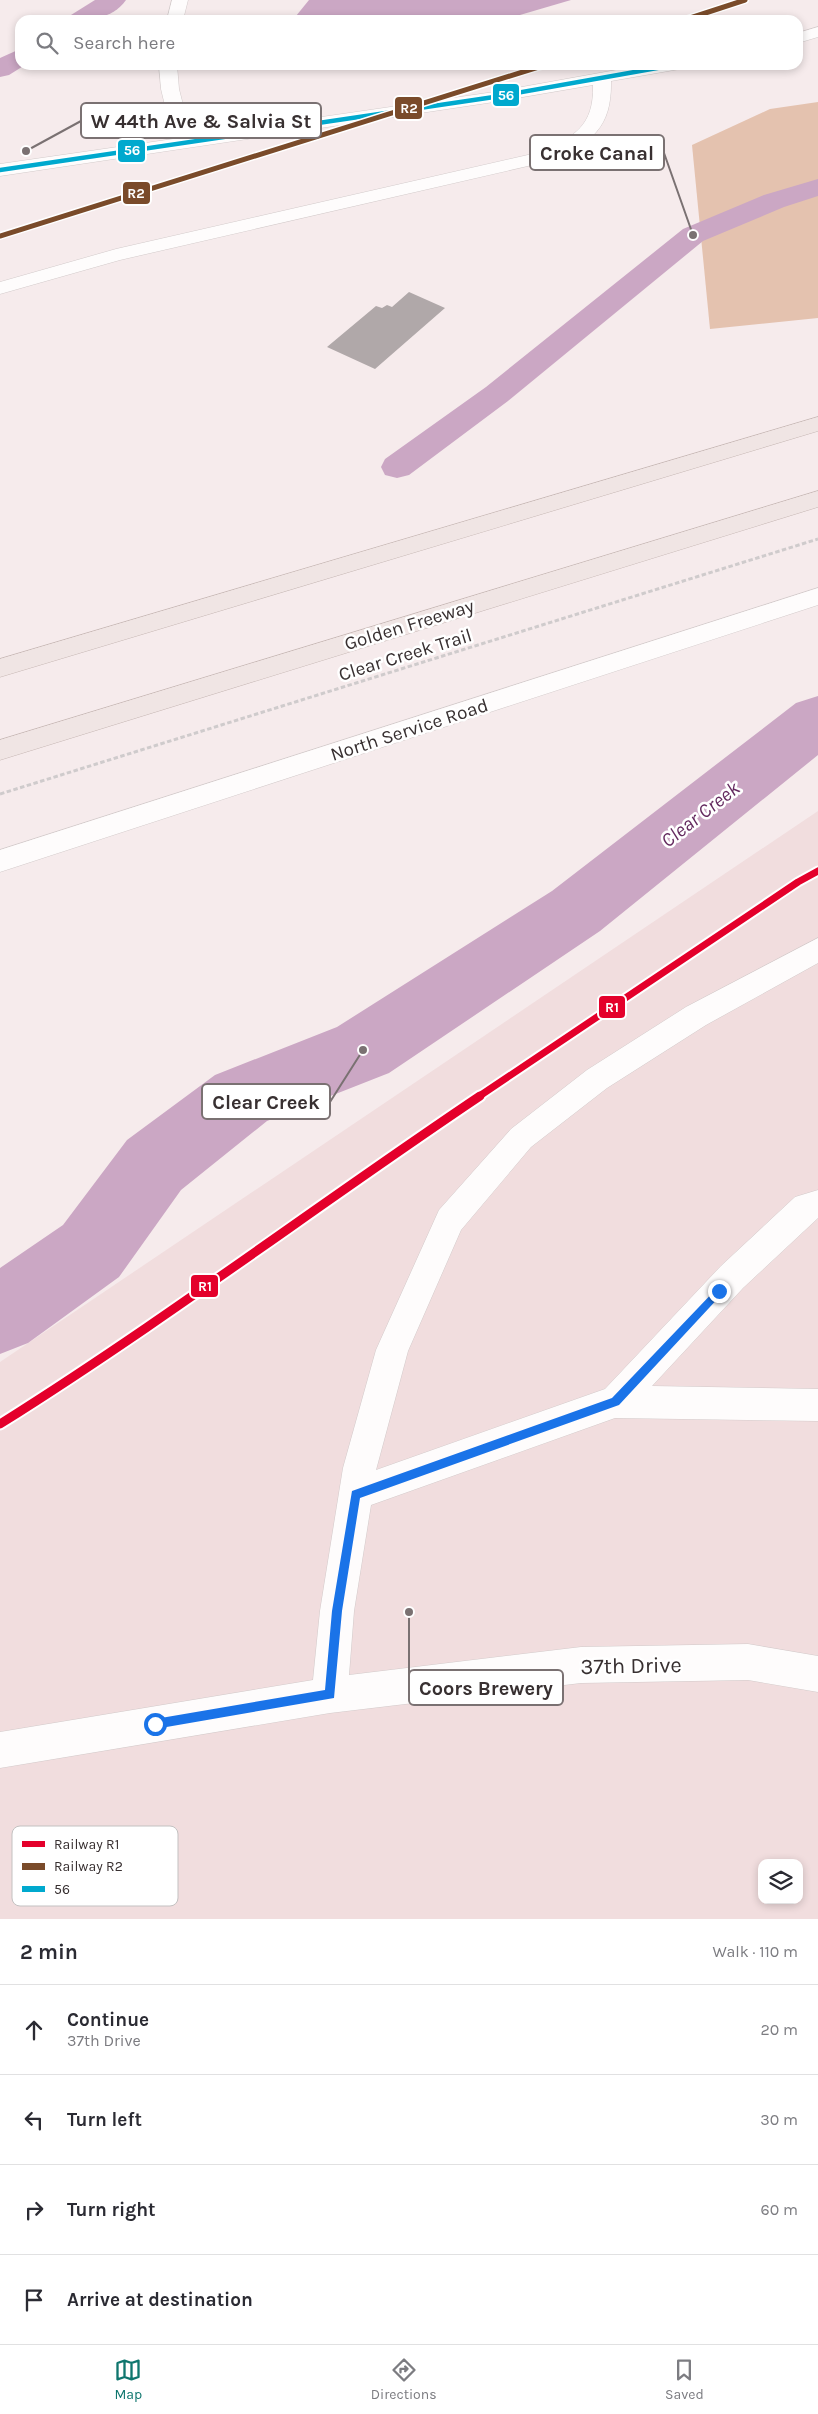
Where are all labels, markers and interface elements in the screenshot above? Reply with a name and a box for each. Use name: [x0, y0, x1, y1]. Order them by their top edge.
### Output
search box: [15, 15, 803, 70]
icon: search: [33, 29, 61, 57]
text: Search here: [73, 32, 175, 54]
line badge: 56: [492, 83, 520, 107]
text: 56: [498, 87, 514, 104]
line badge: R2: [394, 96, 423, 120]
text: R2: [400, 100, 418, 117]
callout: W 44th Ave & Salvia St: [81, 103, 321, 138]
text: W 44th Ave & Salvia St: [91, 110, 311, 133]
callout: Croke Canal: [530, 135, 664, 170]
line badge: 56: [117, 139, 146, 163]
text: 56: [124, 142, 140, 159]
text: Croke Canal: [540, 142, 654, 165]
line badge: R2: [122, 181, 151, 205]
text: R2: [127, 185, 145, 202]
street label: Golden Freeway: [342, 595, 477, 655]
street label: Clear Creek Trail: [336, 624, 475, 686]
street label: North Service Road: [328, 694, 491, 766]
water label: Clear Creek: [657, 776, 745, 852]
line badge: R1: [598, 995, 626, 1019]
text: R1: [605, 999, 619, 1016]
callout: Clear Creek: [202, 1084, 330, 1119]
text: Clear Creek: [212, 1091, 320, 1114]
line badge: R1: [190, 1274, 219, 1298]
text: R1: [198, 1278, 212, 1295]
route end: [708, 1280, 731, 1303]
street label: 37th Drive: [580, 1652, 682, 1680]
callout: Coors Brewery: [409, 1670, 563, 1705]
text: Coors Brewery: [419, 1677, 553, 1700]
route start: [144, 1713, 167, 1736]
legend: [12, 1826, 178, 1906]
text: Railway R1: [54, 1836, 119, 1853]
text: Railway R2: [54, 1858, 123, 1875]
map controls: [758, 1859, 803, 1904]
button: layers: [758, 1859, 803, 1904]
text: 56: [54, 1881, 70, 1898]
text: 2 min: [20, 1940, 78, 1964]
text: Walk · 110 m: [713, 1942, 798, 1961]
text: Continue: [67, 2009, 149, 2031]
icon: ahead: [20, 2016, 48, 2044]
text: 20 m: [760, 2020, 798, 2039]
text: 37th Drive: [67, 2031, 141, 2050]
icon: left: [20, 2106, 48, 2134]
text: Turn left: [67, 2109, 142, 2131]
text: 30 m: [760, 2110, 798, 2129]
icon: right: [20, 2196, 48, 2224]
text: Turn right: [67, 2199, 156, 2221]
text: 60 m: [761, 2200, 798, 2219]
icon: arrive: [20, 2286, 48, 2314]
text: Arrive at destination: [67, 2289, 253, 2311]
tab: Map: [114, 2356, 142, 2403]
tab: Directions: [371, 2356, 437, 2403]
tab: Saved: [665, 2356, 704, 2403]

